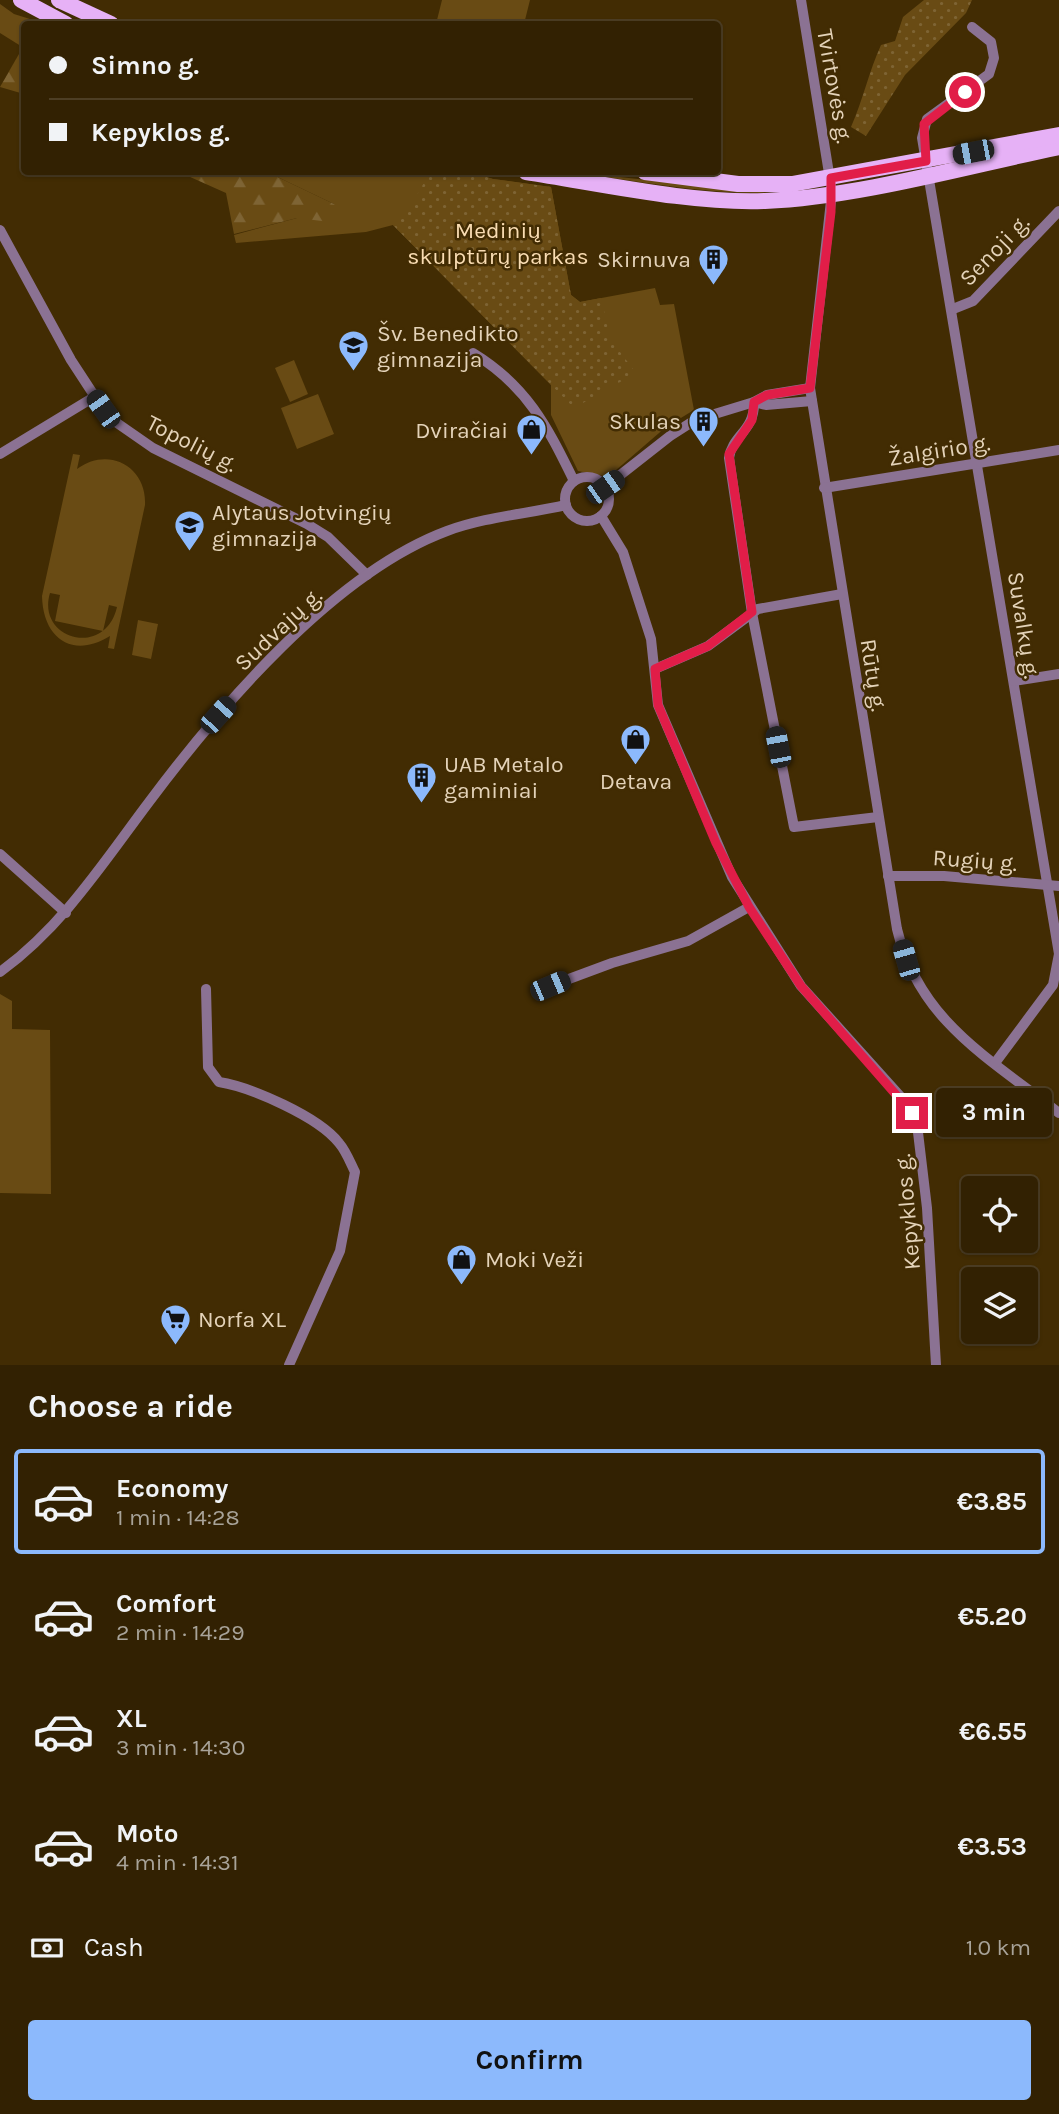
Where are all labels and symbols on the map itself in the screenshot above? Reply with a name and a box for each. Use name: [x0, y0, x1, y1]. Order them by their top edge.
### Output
street label: Tvirtovės g.: [811, 27, 858, 145]
route start: [949, 76, 981, 108]
car: [951, 138, 996, 166]
street label: Senoji g.: [954, 209, 1035, 292]
park label: Medinių skulptūrų parkas: [407, 217, 589, 270]
building icon: Skirnuva: [697, 242, 731, 286]
place label: Skirnuva: [597, 246, 691, 273]
place label: Šv. Benedikto gimnazija: [377, 320, 518, 373]
school or university icon: Šv. Benedikto gimnazija: [337, 329, 371, 373]
car: [83, 386, 124, 432]
building icon: Skulas: [687, 404, 721, 448]
place label: Skulas: [609, 408, 681, 435]
street label: Topolių g.: [142, 409, 242, 478]
shop icon: Dviračiai: [514, 413, 548, 457]
place label: Dviračiai: [415, 417, 508, 444]
street label: Žalgirio g.: [886, 429, 992, 472]
car: [582, 466, 629, 508]
place label: Alytaus Jotvingių gimnazija: [212, 499, 392, 552]
school or university icon: Alytaus Jotvingių gimnazija: [172, 508, 206, 552]
street label: Suvalkų g.: [1002, 570, 1045, 680]
street label: Sudvajų g.: [229, 582, 328, 677]
street label: Rūtų g.: [854, 637, 893, 713]
car: [197, 692, 240, 738]
shop icon: Detava: [619, 723, 653, 767]
car: [764, 724, 793, 770]
place label: UAB Metalo gaminiai: [444, 751, 564, 804]
building icon: UAB Metalo gaminiai: [404, 760, 438, 804]
place label: Detava: [600, 768, 672, 795]
street label: Rugių g.: [932, 844, 1018, 877]
car: [891, 937, 922, 983]
car: [527, 968, 574, 1004]
callout: 3 min: [936, 1088, 1052, 1138]
route end: [896, 1097, 928, 1129]
street label: Kepyklos g.: [889, 1153, 926, 1271]
shop icon: Moki Veži: [445, 1242, 479, 1286]
place label: Moki Veži: [485, 1246, 584, 1273]
supermarket icon: Norfa XL: [158, 1302, 192, 1346]
place label: Norfa XL: [198, 1306, 286, 1333]

